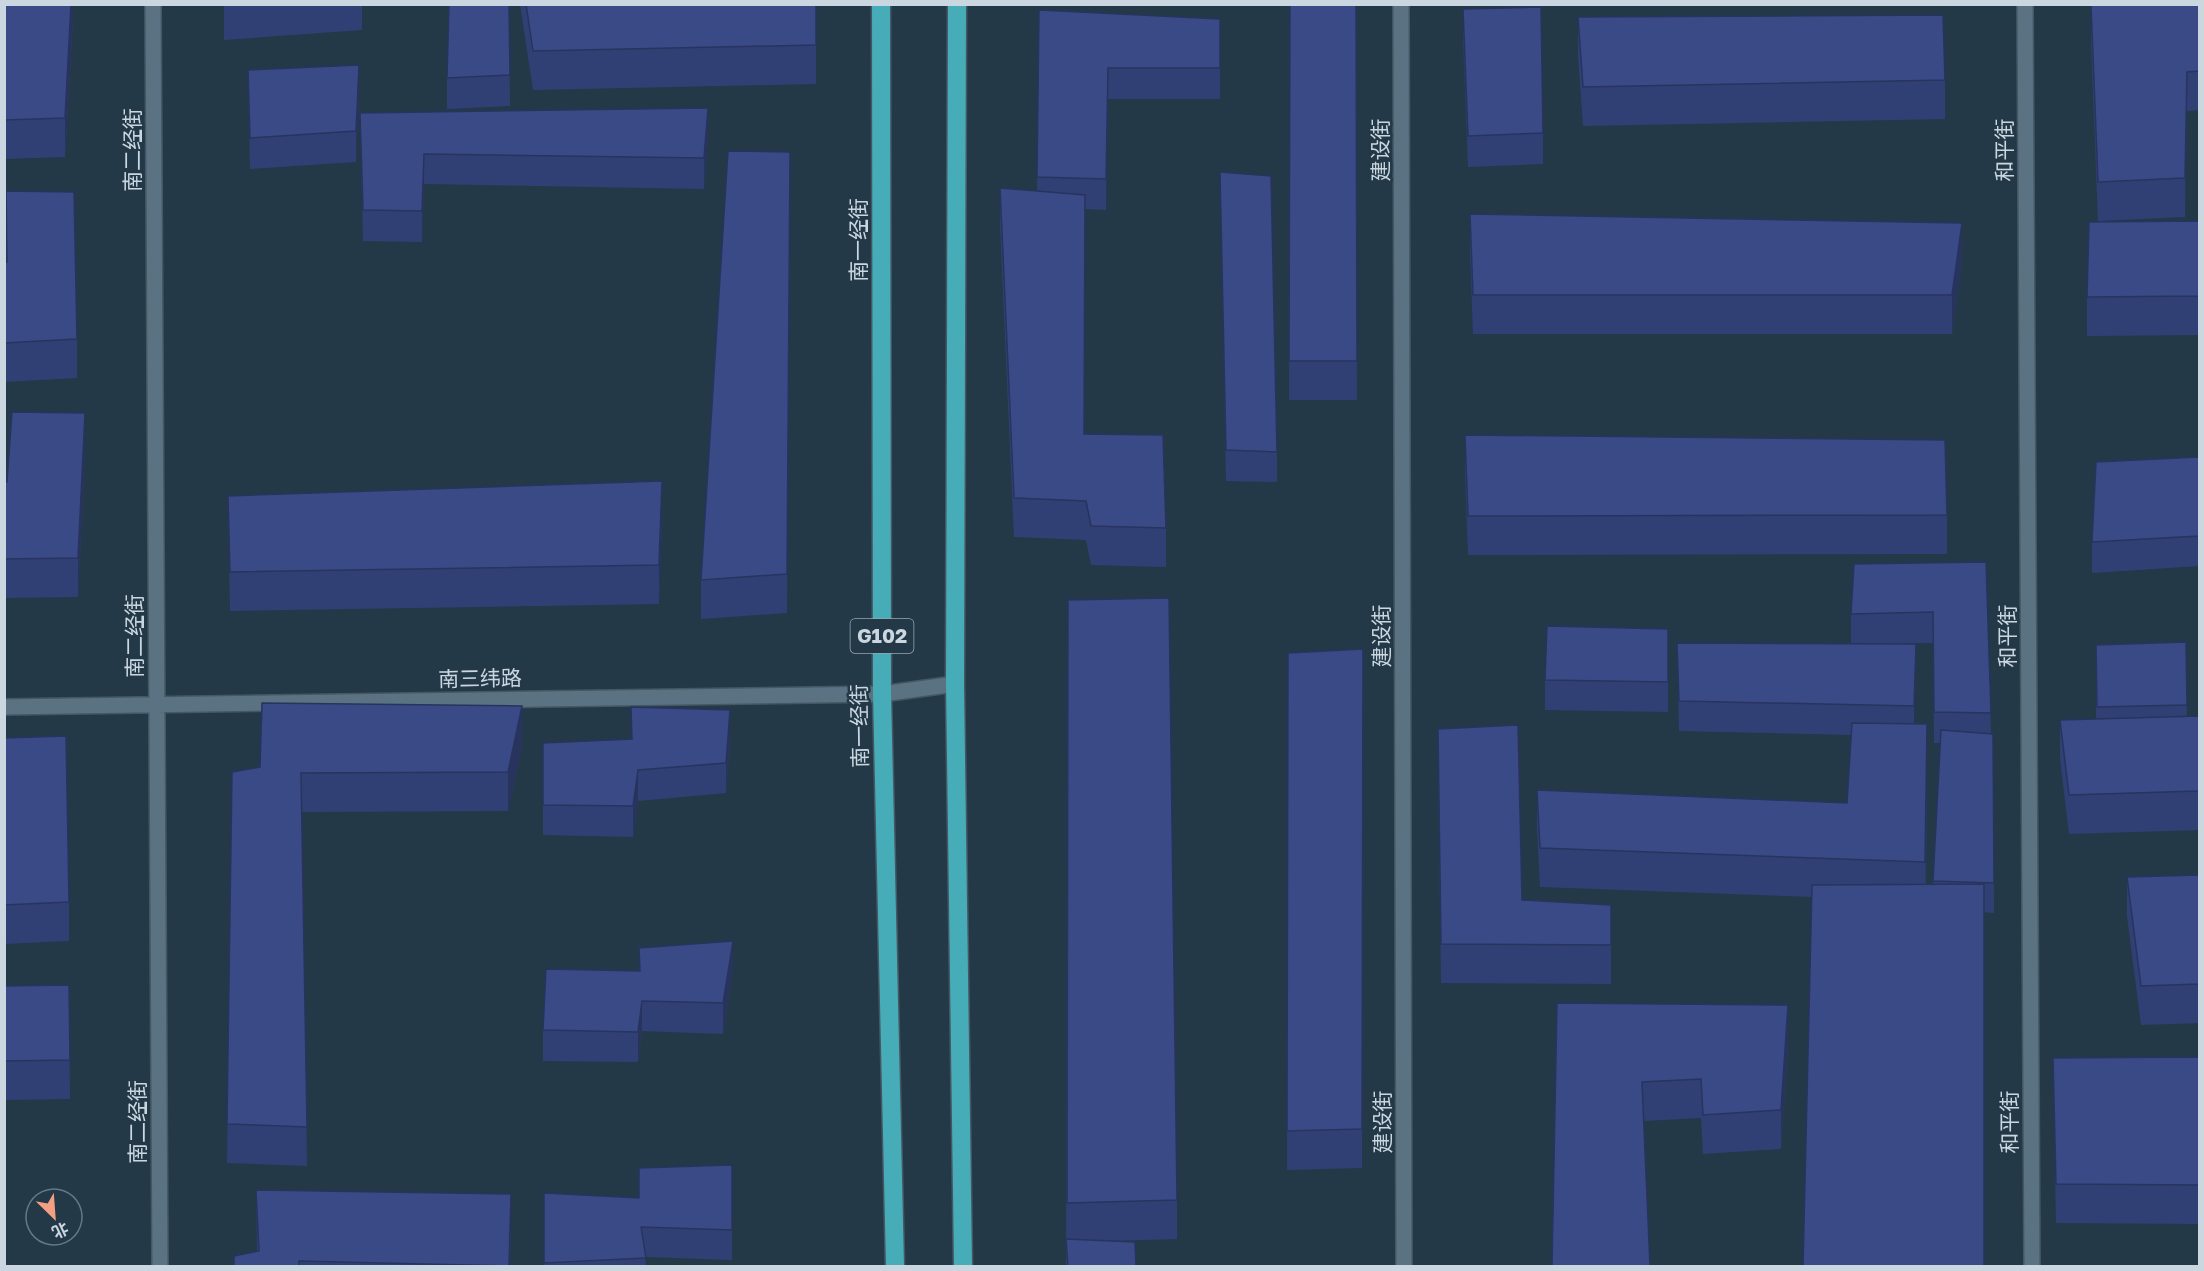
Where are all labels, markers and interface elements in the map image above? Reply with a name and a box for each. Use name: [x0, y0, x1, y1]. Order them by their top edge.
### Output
street label: 南二经街: [119, 108, 145, 192]
street label: 建设街: [1367, 119, 1393, 182]
street label: 和平街: [1991, 119, 2017, 182]
street label: 南一经街: [845, 198, 871, 282]
street label: 南二经街: [121, 594, 147, 678]
street label: 建设街: [1368, 605, 1394, 668]
street label: 和平街: [1994, 605, 2020, 668]
road number: G102: [850, 619, 914, 653]
street label: 南三纬路: [438, 664, 522, 692]
street label: 南一经街: [845, 684, 873, 768]
street label: 南二经街: [124, 1080, 150, 1164]
street label: 建设街: [1369, 1091, 1395, 1154]
street label: 和平街: [1996, 1091, 2022, 1154]
north arrow: [24, 1187, 84, 1247]
text: 北: [49, 1218, 72, 1243]

